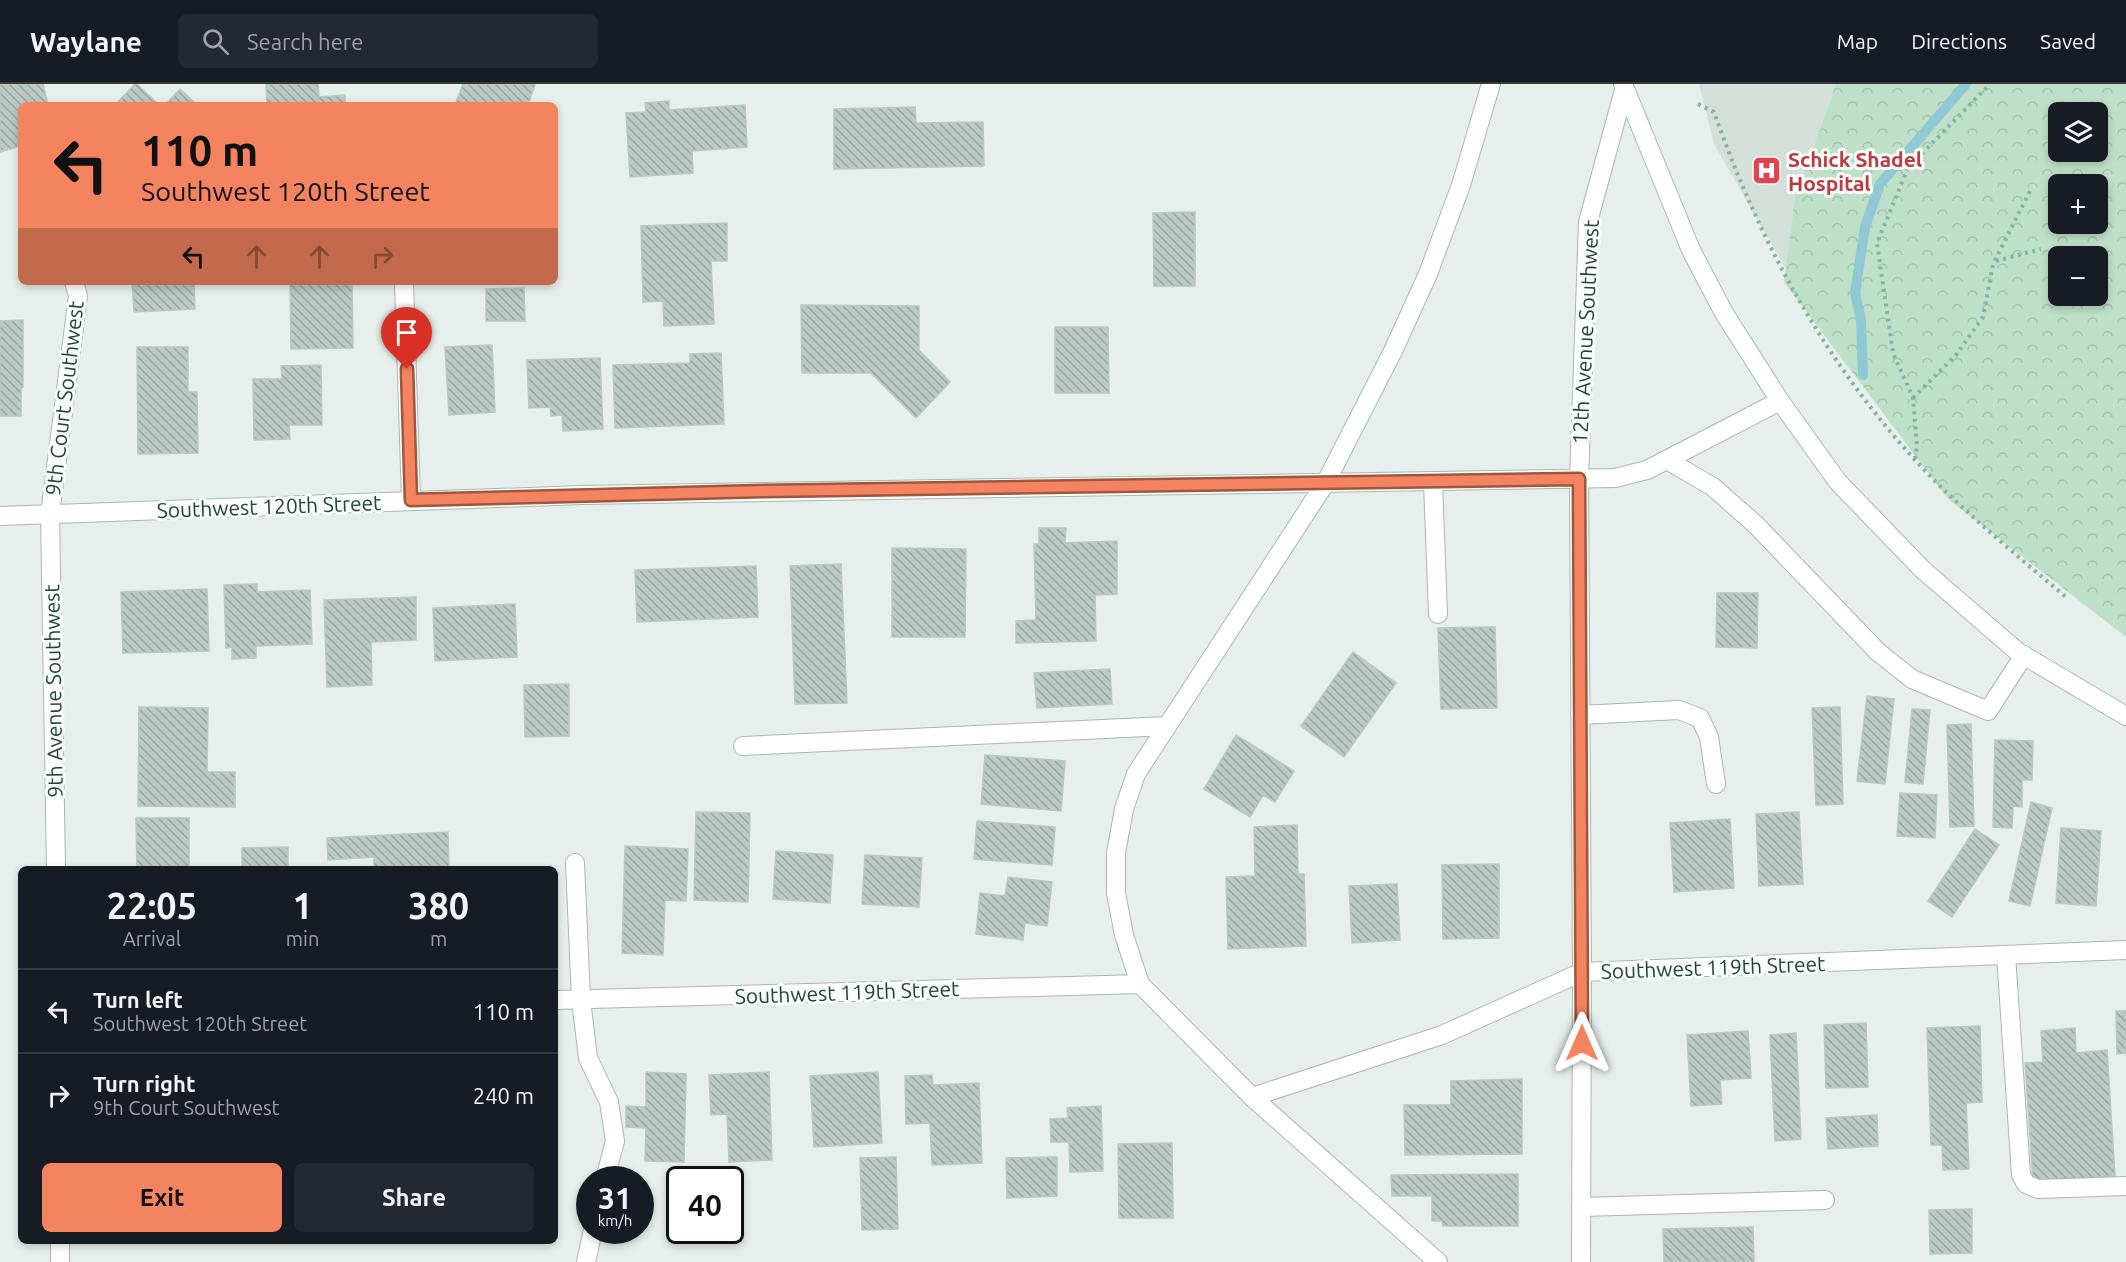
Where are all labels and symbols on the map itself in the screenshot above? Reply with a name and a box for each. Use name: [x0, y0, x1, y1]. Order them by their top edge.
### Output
place label: Schick Shadel Hospital: [1788, 147, 1922, 195]
hospital icon: Schick Shadel Hospital: [1751, 155, 1783, 187]
street label: 12th Avenue Southwest: [1567, 219, 1603, 445]
street label: 9th Court Southwest: [40, 299, 88, 497]
pin: [381, 307, 432, 369]
street label: Southwest 120th Street: [156, 490, 382, 522]
street label: 9th Avenue Southwest: [39, 584, 67, 798]
street label: Southwest 119th Street: [1600, 951, 1826, 983]
street label: Southwest 119th Street: [734, 976, 960, 1008]
position arrow: [1550, 1011, 1614, 1075]
speed limit sign: 40: [666, 1166, 744, 1244]

